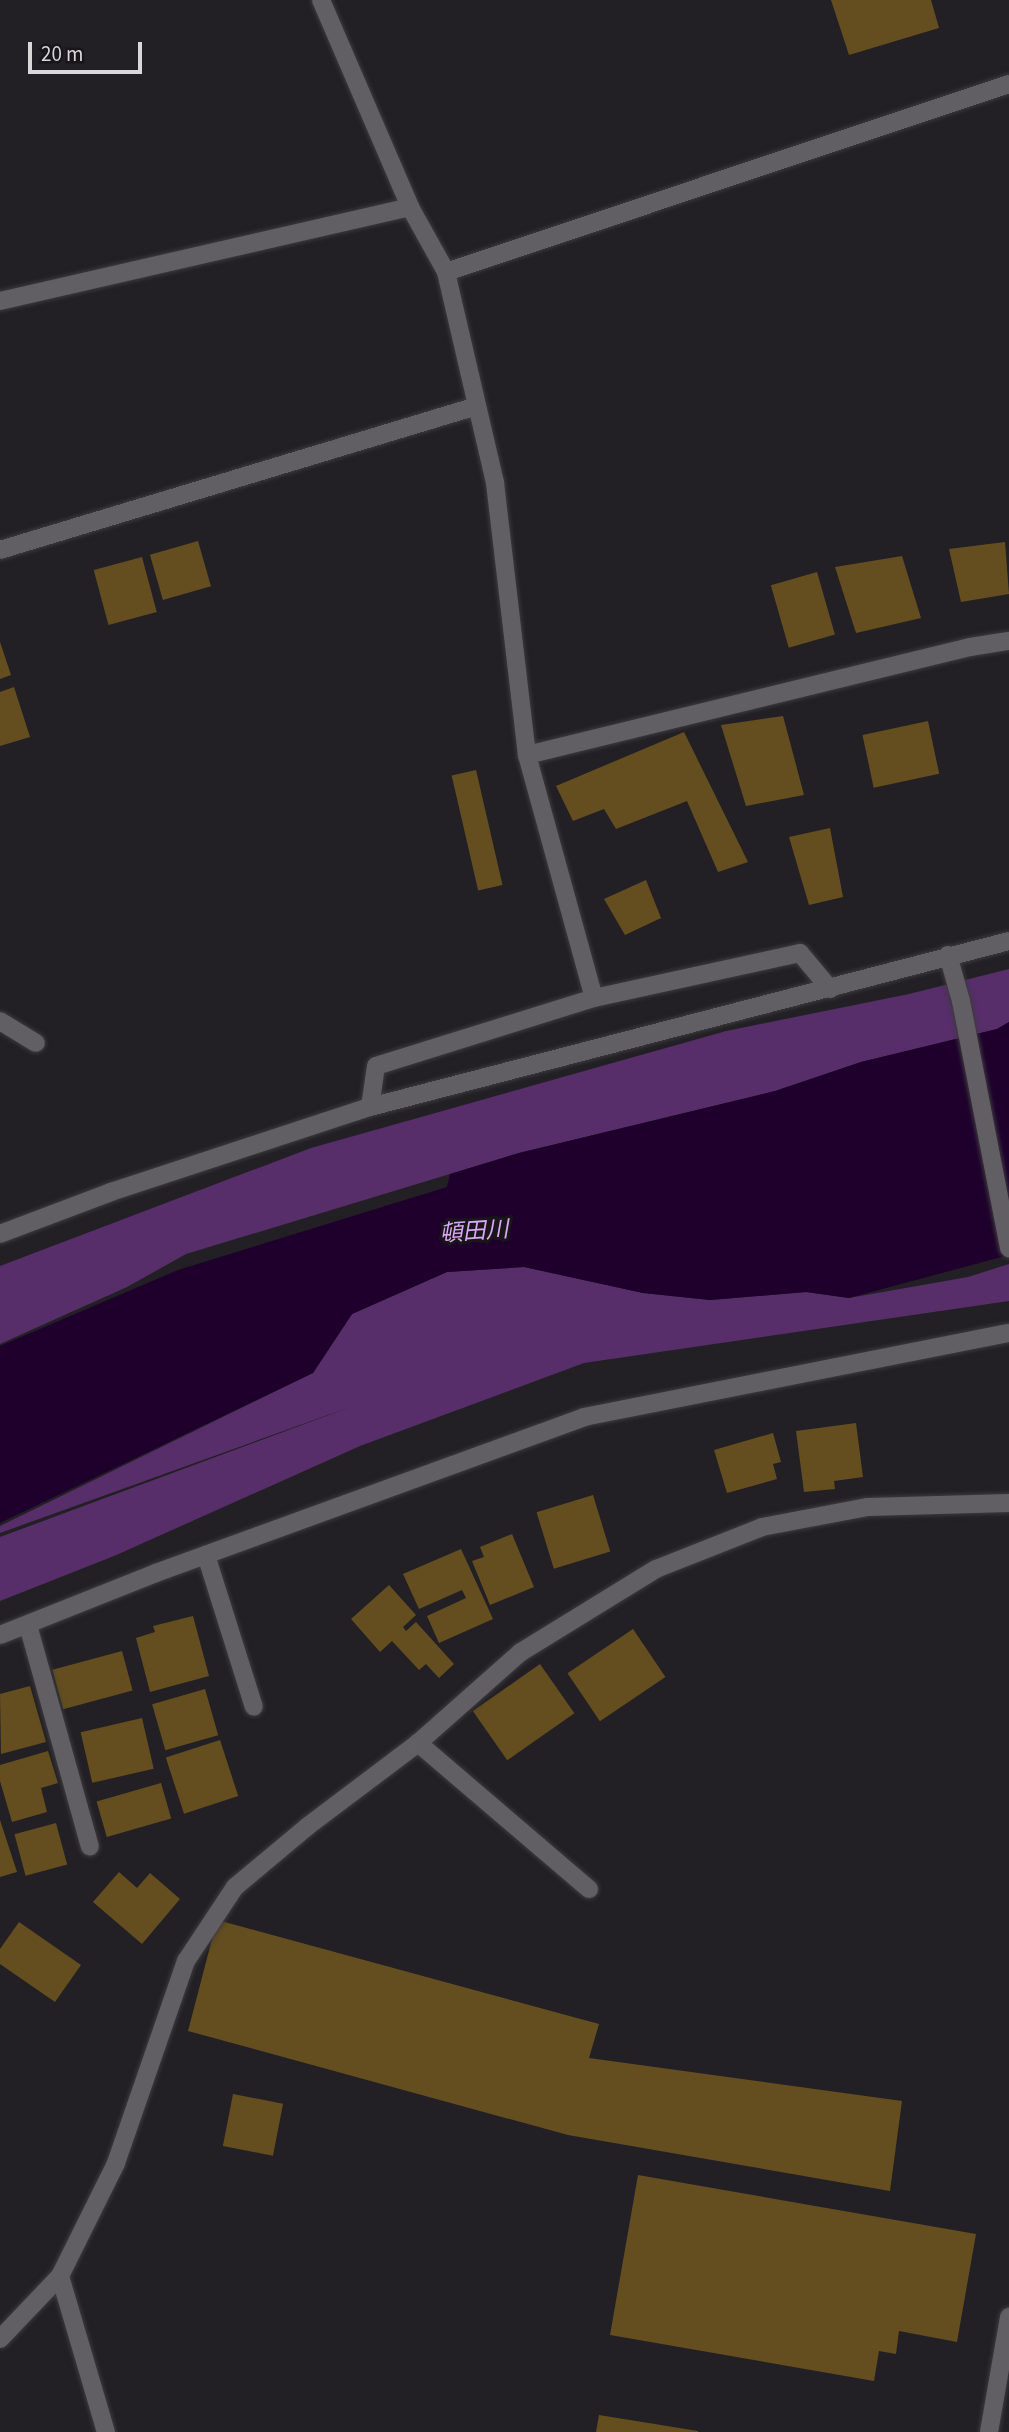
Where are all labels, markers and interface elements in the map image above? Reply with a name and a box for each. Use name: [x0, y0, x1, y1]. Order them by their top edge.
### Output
scale bar: [32, 28, 145, 72]
text: 20 m: [41, 39, 83, 69]
water label: 頓田川: [439, 1216, 509, 1248]

